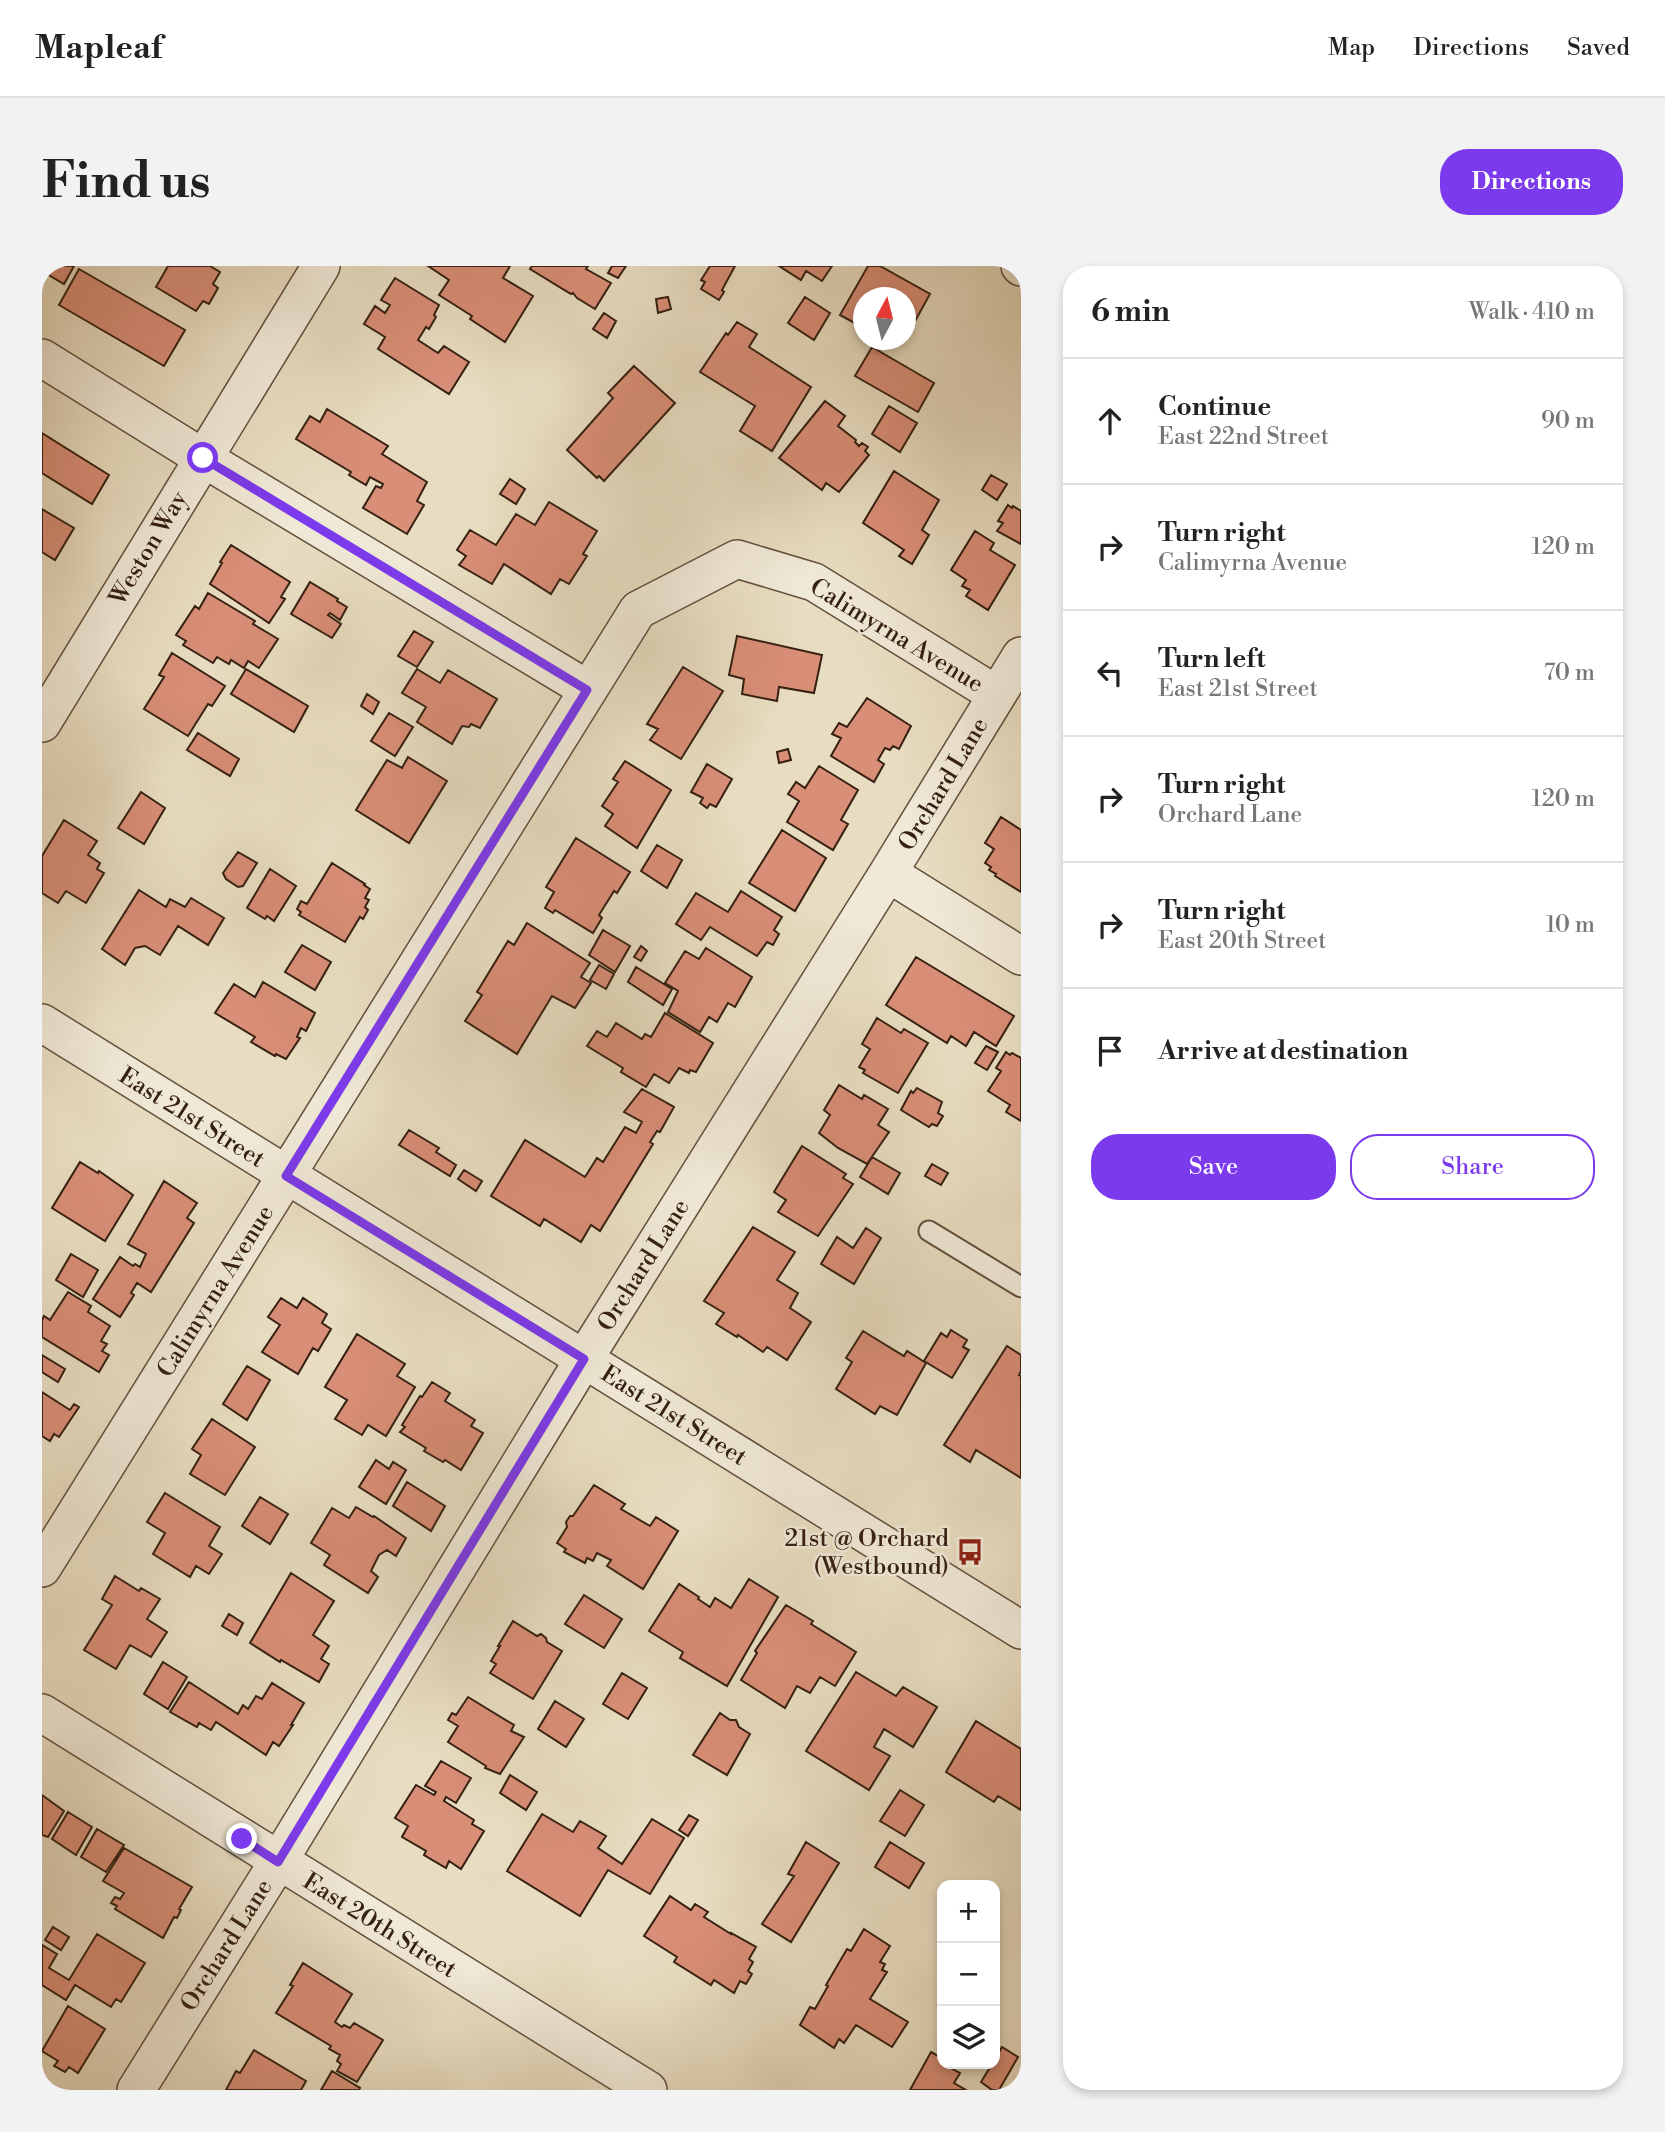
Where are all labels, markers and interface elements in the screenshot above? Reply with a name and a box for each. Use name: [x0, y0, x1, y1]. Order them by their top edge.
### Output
text: Mapleaf: [35, 28, 162, 69]
text: Map: [1328, 33, 1375, 63]
text: Directions: [1413, 33, 1529, 63]
text: Saved: [1567, 33, 1630, 63]
button: Directions: [1440, 149, 1623, 215]
text: Find us: [42, 152, 211, 213]
north arrow: [853, 287, 916, 350]
text: 6 min: [1091, 293, 1170, 331]
text: Walk · 410 m: [1469, 298, 1595, 326]
text: Continue: [1158, 391, 1271, 423]
icon: ahead: [1091, 402, 1129, 440]
text: 90 m: [1541, 407, 1595, 435]
text: East 22nd Street: [1158, 423, 1329, 451]
route start: [187, 442, 218, 473]
street label: Weston Way: [103, 486, 195, 612]
text: Turn right: [1158, 517, 1286, 549]
icon: right: [1091, 528, 1129, 566]
text: 120 m: [1531, 533, 1595, 561]
text: Calimyrna Avenue: [1158, 549, 1347, 577]
street label: Calimyrna Avenue: [804, 572, 989, 700]
text: Turn left: [1158, 643, 1266, 675]
icon: left: [1091, 654, 1129, 692]
text: 70 m: [1544, 659, 1595, 687]
text: East 21st Street: [1158, 675, 1318, 703]
street label: Orchard Lane: [892, 712, 995, 857]
text: Turn right: [1158, 769, 1286, 801]
icon: right: [1091, 780, 1129, 818]
text: 120 m: [1531, 785, 1595, 813]
text: Orchard Lane: [1158, 801, 1302, 829]
text: Turn right: [1158, 895, 1286, 927]
icon: right: [1091, 906, 1129, 944]
text: 10 m: [1546, 911, 1595, 939]
text: East 20th Street: [1158, 927, 1326, 955]
icon: arrive: [1091, 1032, 1129, 1070]
text: Arrive at destination: [1158, 1035, 1408, 1067]
street label: East 21st Street: [113, 1061, 270, 1175]
button: Save: [1091, 1134, 1336, 1200]
button: Share: [1350, 1134, 1595, 1200]
street label: Orchard Lane: [591, 1194, 696, 1337]
street label: Calimyrna Avenue: [151, 1200, 281, 1383]
street label: East 21st Street: [595, 1359, 752, 1473]
place label: 21st @ Orchard (Westbound): [785, 1524, 949, 1582]
bus stop icon: 21st @ Orchard (Westbound): [955, 1537, 985, 1567]
route end: [226, 1823, 257, 1854]
street label: East 20th Street: [297, 1867, 462, 1985]
street label: Orchard Lane: [174, 1874, 279, 2017]
map controls: [937, 1880, 1000, 2069]
button: +: [937, 1880, 1000, 1943]
button: −: [937, 1943, 1000, 2006]
button: layers: [937, 2006, 1000, 2069]

